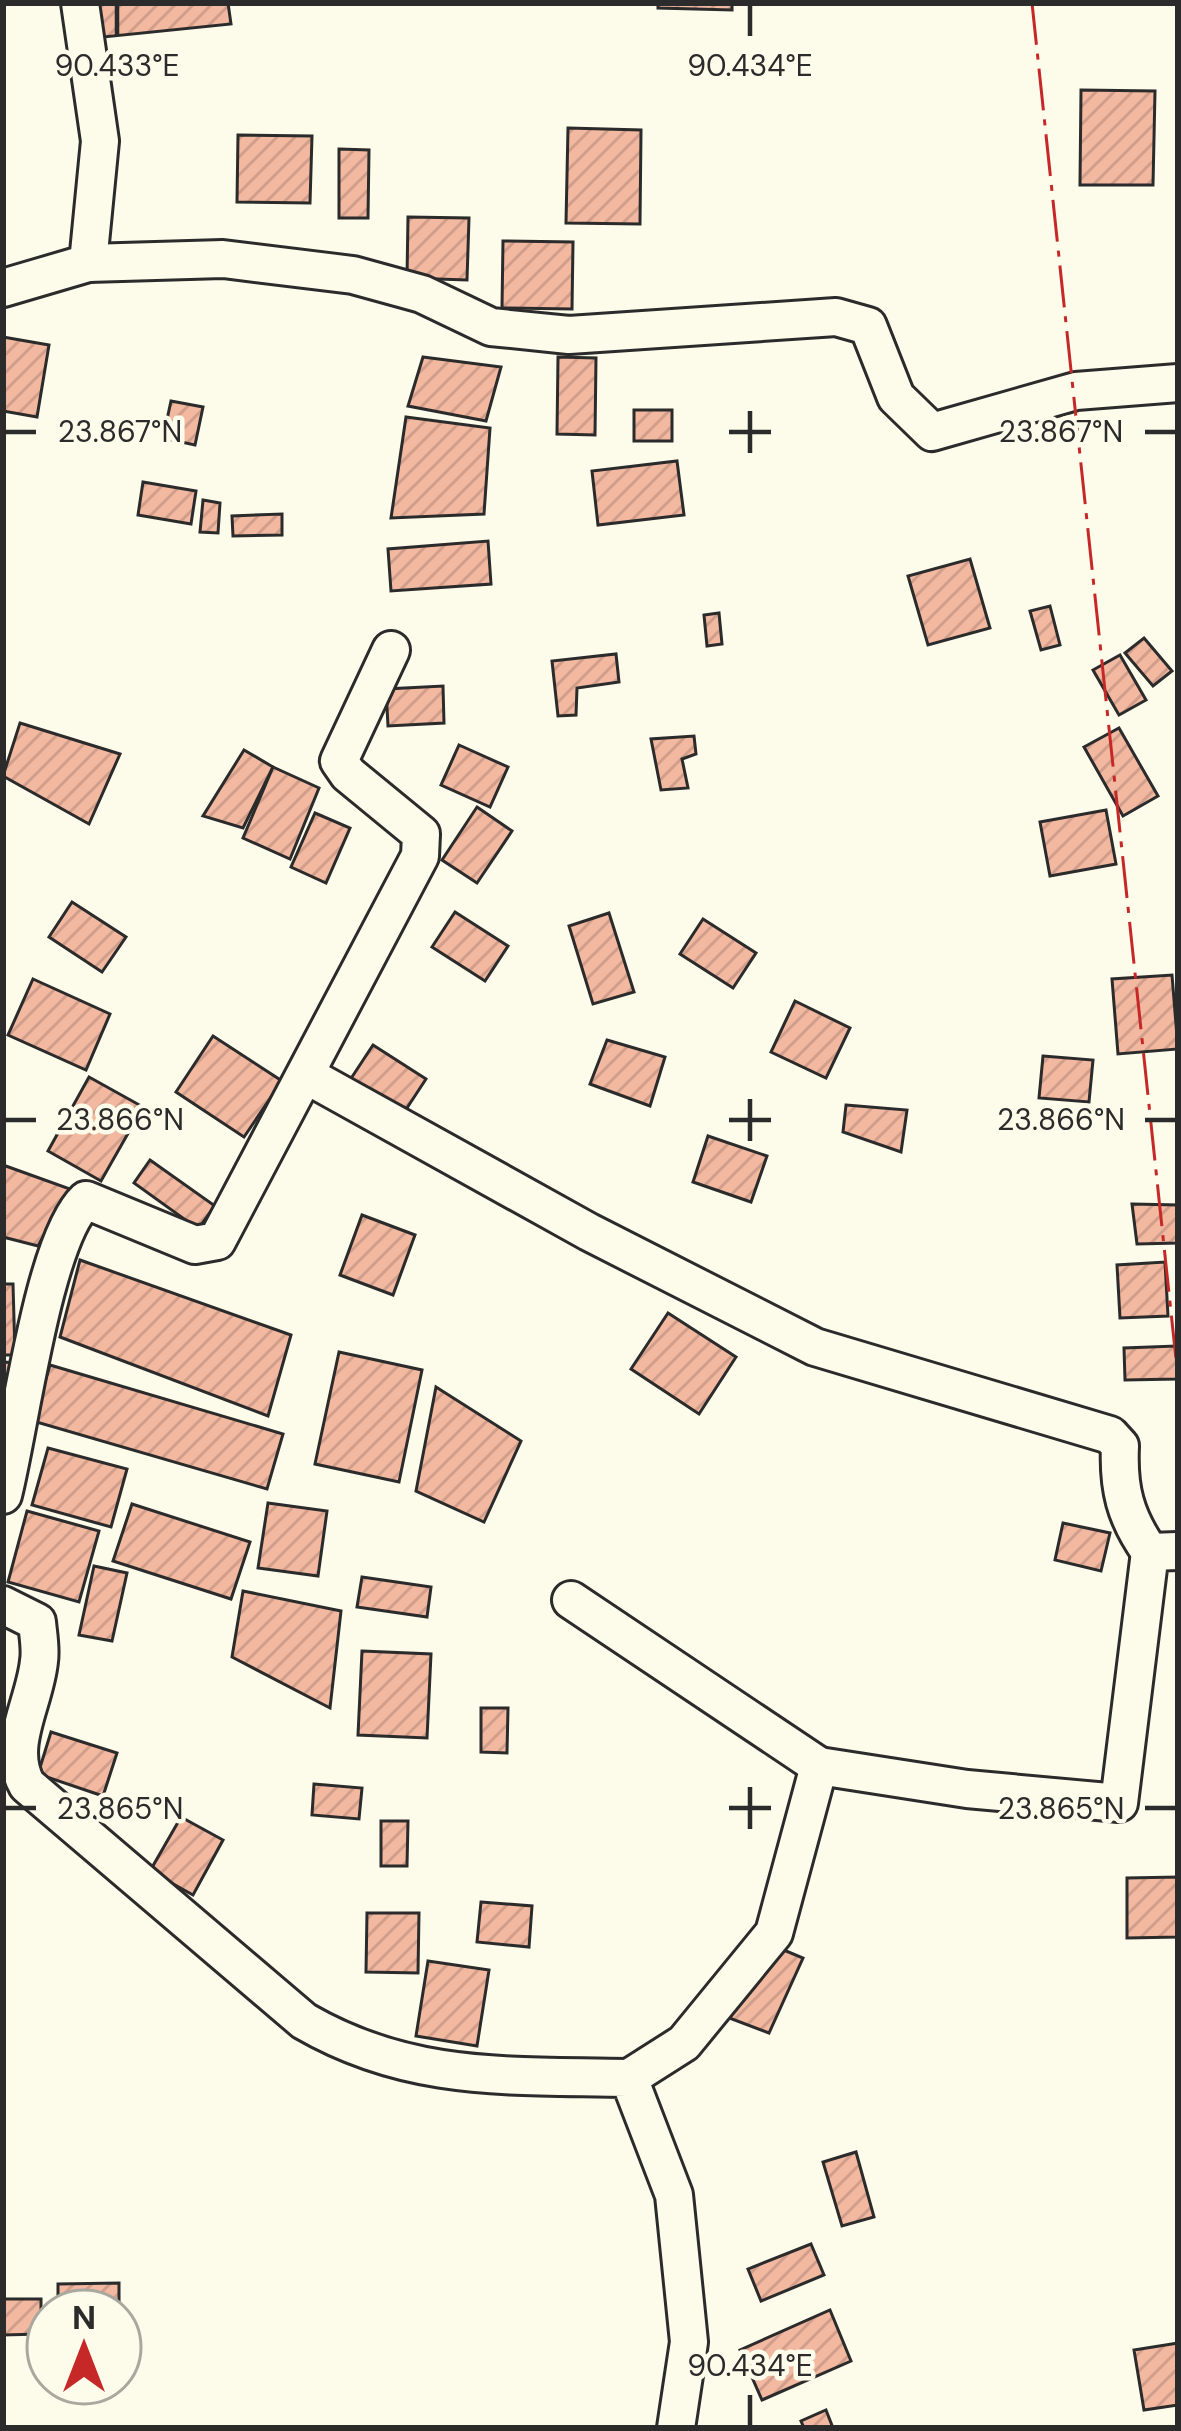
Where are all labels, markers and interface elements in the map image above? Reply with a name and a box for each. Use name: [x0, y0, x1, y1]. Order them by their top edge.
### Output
text: 90.433°E: [54, 46, 180, 85]
text: 90.434°E: [687, 46, 813, 85]
text: 23.867°N: [58, 412, 182, 451]
text: 23.867°N: [999, 412, 1123, 451]
text: 23.866°N: [56, 1100, 184, 1139]
text: 23.866°N: [997, 1100, 1125, 1139]
text: 23.865°N: [57, 1789, 183, 1828]
text: 23.865°N: [998, 1789, 1124, 1828]
north arrow: [24, 2287, 144, 2407]
text: N: [72, 2296, 96, 2339]
text: 90.434°E: [687, 2346, 813, 2385]

